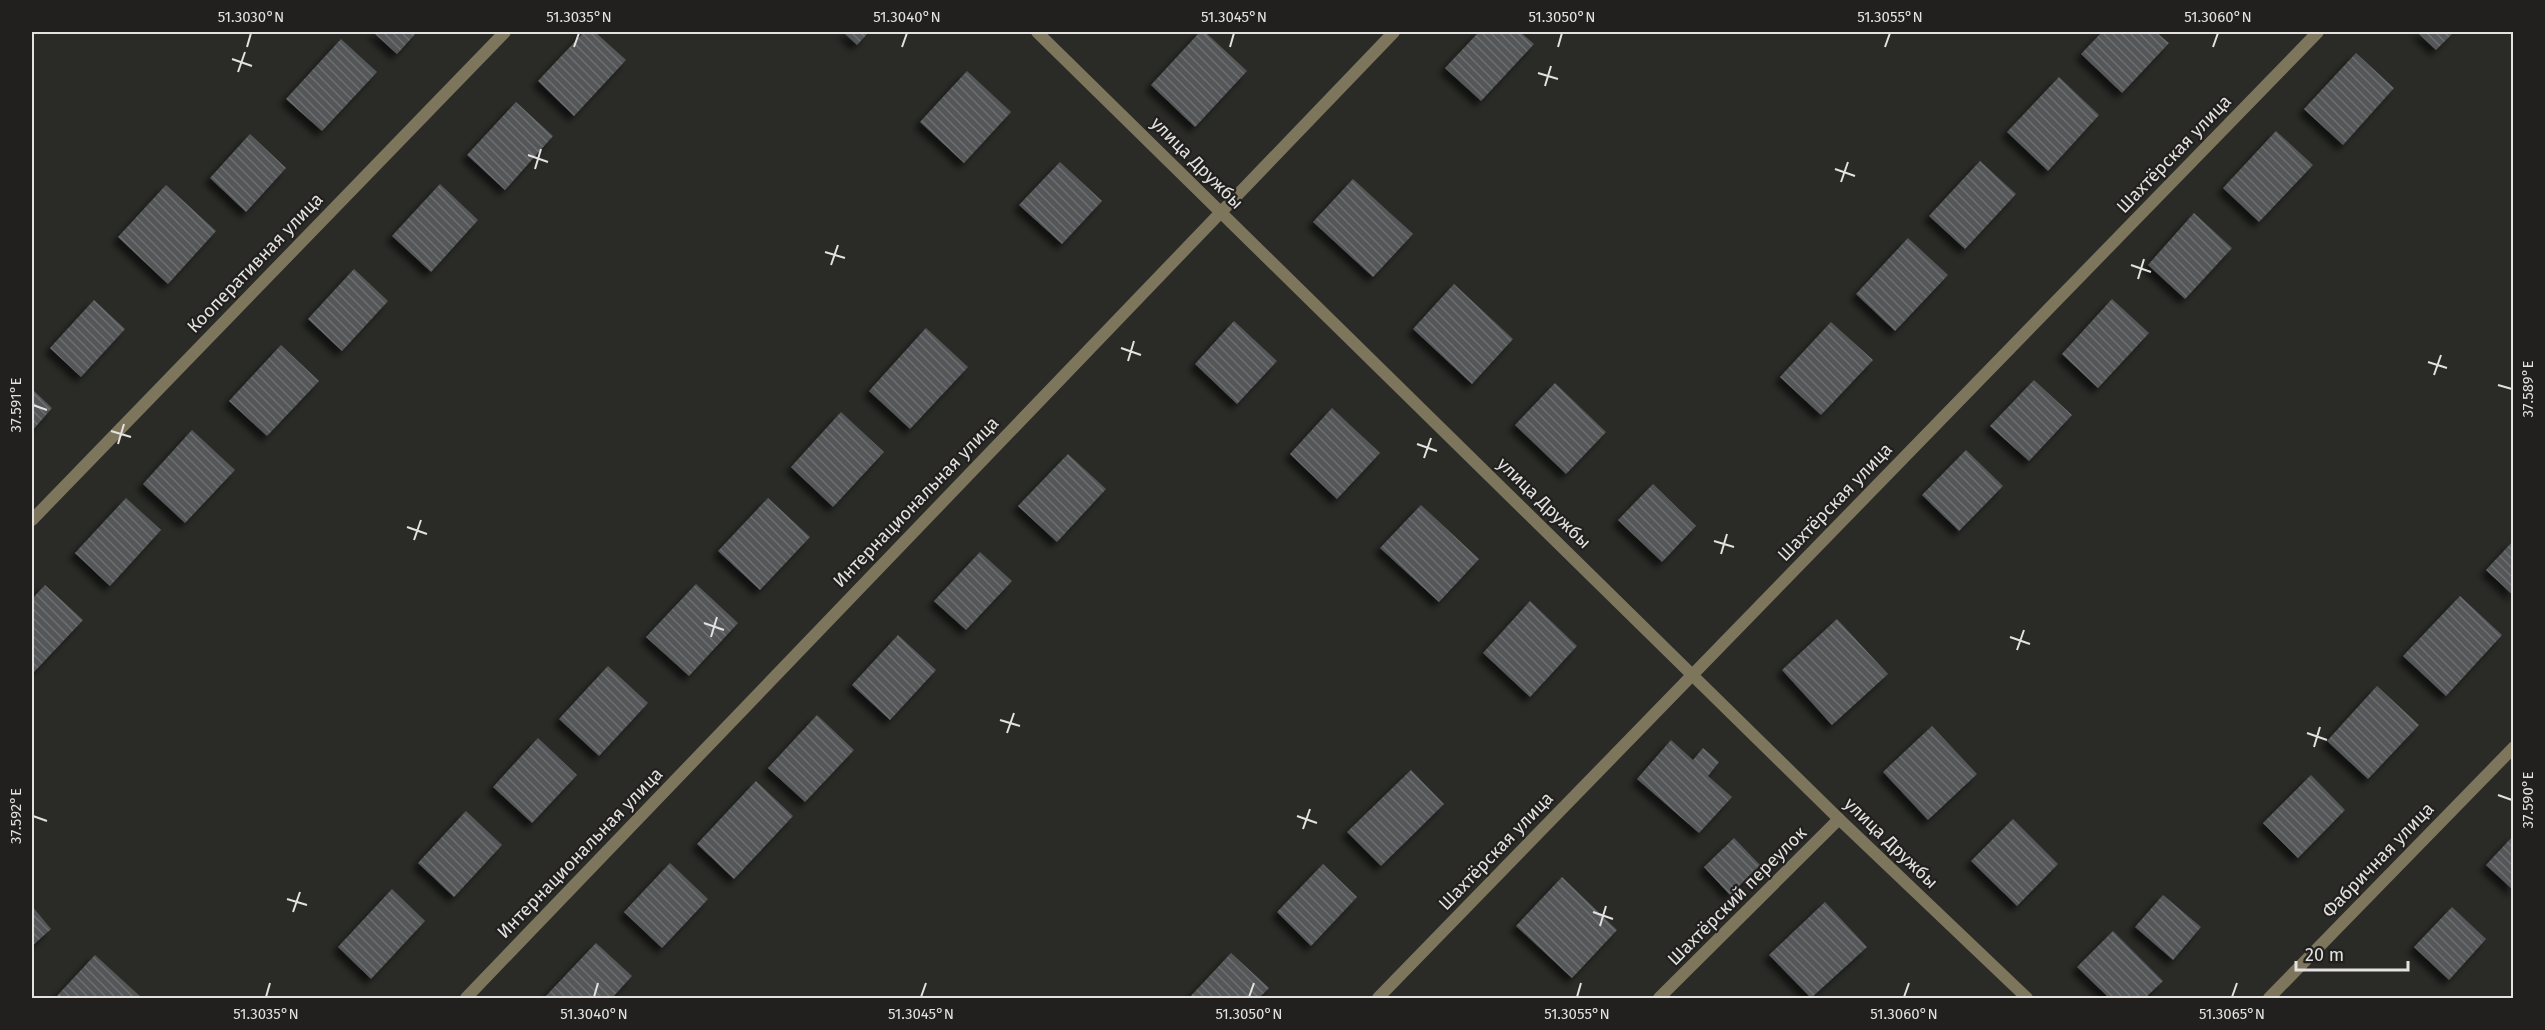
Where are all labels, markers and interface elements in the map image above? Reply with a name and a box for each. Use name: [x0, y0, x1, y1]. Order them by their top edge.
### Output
text: 51.3030°N: [218, 8, 284, 26]
text: 51.3035°N: [546, 8, 612, 26]
text: 51.3040°N: [873, 8, 941, 26]
text: 51.3045°N: [1201, 8, 1267, 26]
text: 51.3050°N: [1529, 8, 1595, 26]
text: 51.3055°N: [1857, 8, 1923, 26]
text: 51.3060°N: [2184, 8, 2252, 26]
street label: Шахтёрская улица: [2112, 90, 2236, 218]
street label: улица Дружбы: [1146, 112, 1248, 214]
street label: Кооперативная улица: [182, 188, 328, 338]
text: 37.589°E: [2519, 360, 2537, 418]
text: 37.591°E: [7, 377, 25, 433]
street label: Интернациональная улица: [829, 412, 1003, 592]
street label: Шахтёрская улица: [1773, 438, 1897, 566]
street label: улица Дружбы: [1493, 453, 1595, 553]
street label: Интернациональная улица: [493, 763, 667, 943]
text: 37.590°E: [2519, 771, 2537, 829]
street label: Шахтёрская улица: [1434, 787, 1558, 915]
text: 37.592°E: [7, 788, 25, 844]
street label: улица Дружбы: [1840, 793, 1942, 893]
street label: Фабричная улица: [2317, 798, 2439, 922]
street label: Шахтёрский переулок: [1663, 822, 1811, 970]
scale bar: [2296, 934, 2408, 972]
text: 20 m: [2305, 944, 2344, 966]
text: 51.3035°N: [233, 1005, 299, 1023]
text: 51.3040°N: [560, 1005, 628, 1023]
text: 51.3045°N: [888, 1005, 954, 1023]
text: 51.3050°N: [1216, 1005, 1282, 1023]
text: 51.3055°N: [1544, 1005, 1610, 1023]
text: 51.3060°N: [1870, 1005, 1938, 1023]
text: 51.3065°N: [2199, 1005, 2265, 1023]

